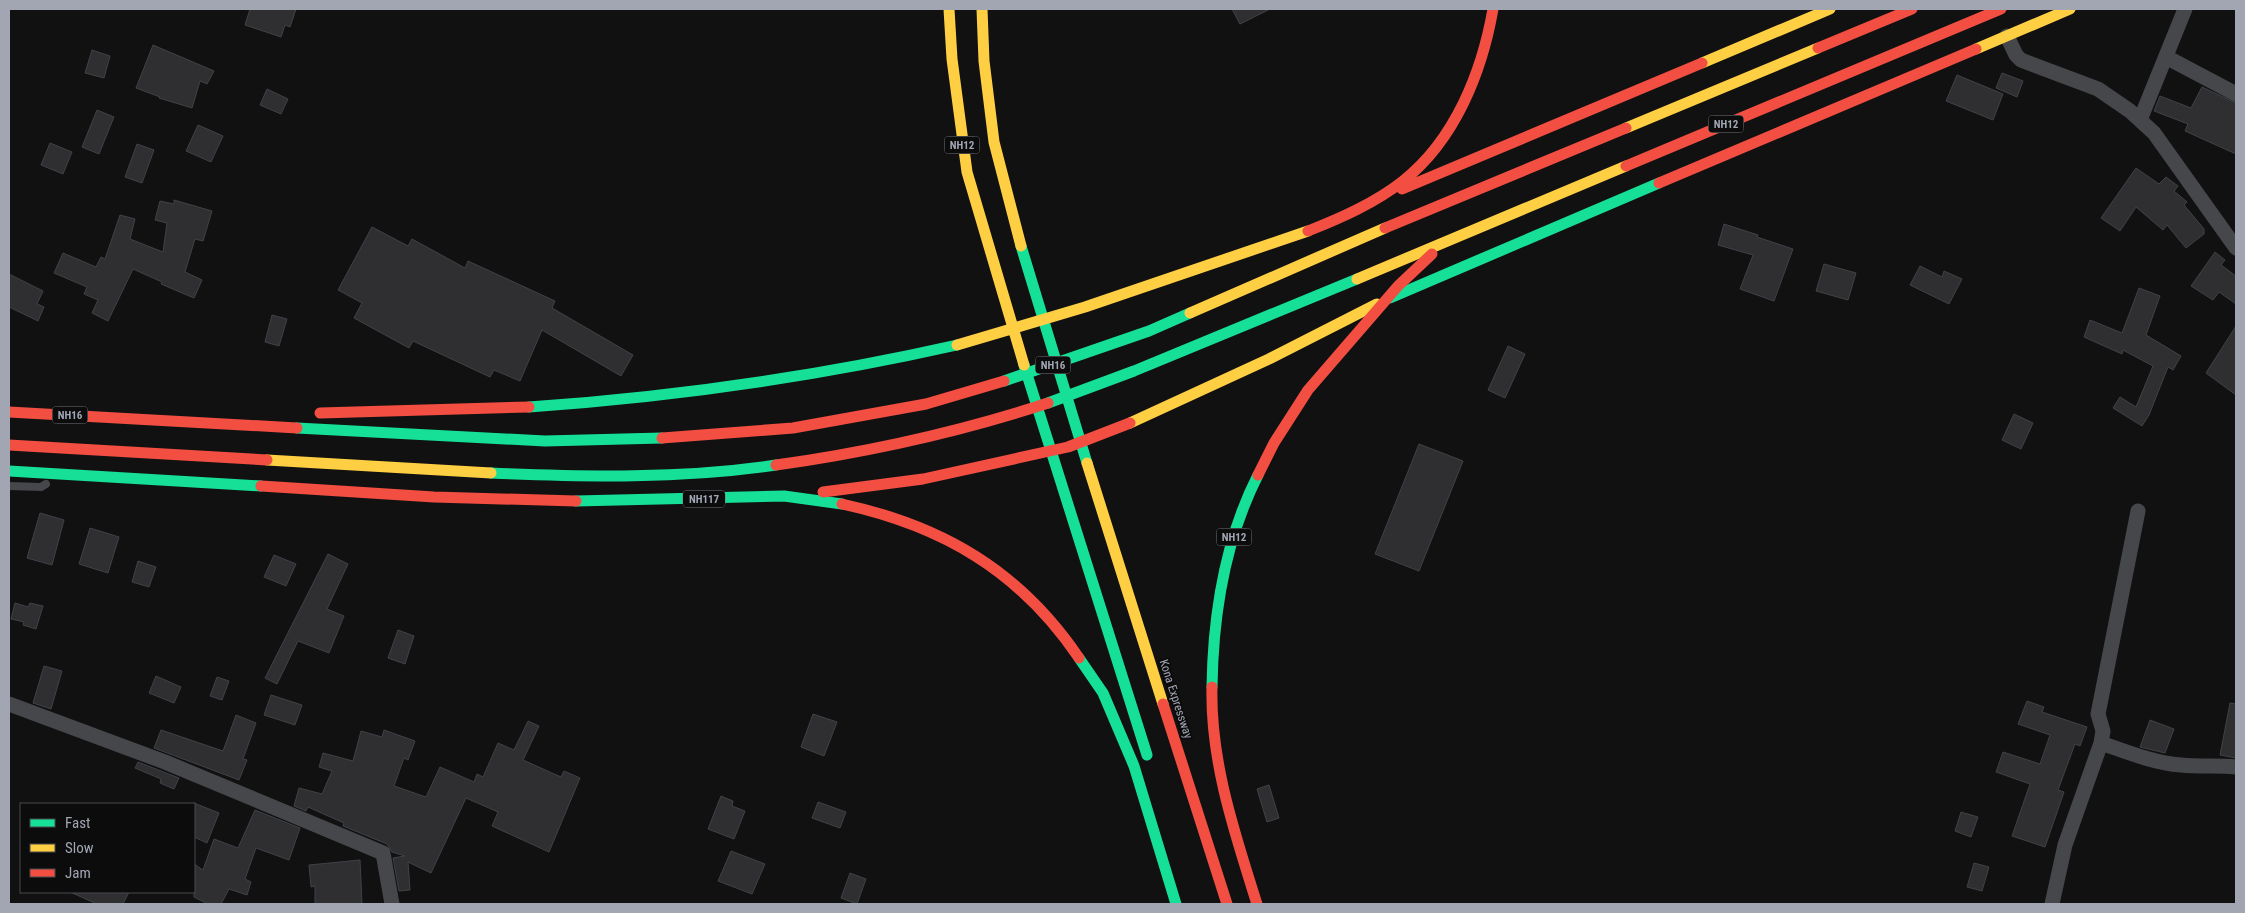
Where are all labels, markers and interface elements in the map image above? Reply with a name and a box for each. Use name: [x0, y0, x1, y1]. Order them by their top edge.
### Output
road number: NH12: [1708, 116, 1744, 132]
road number: NH12: [944, 136, 980, 154]
road number: NH16: [1036, 356, 1070, 374]
road number: NH16: [52, 406, 88, 424]
road number: NH117: [683, 490, 725, 508]
road number: NH12: [1216, 528, 1252, 546]
street label: Kona Expressway: [1157, 658, 1195, 740]
legend: [20, 803, 195, 893]
text: Fast: [65, 814, 90, 832]
text: Slow: [65, 839, 94, 857]
text: Jam: [65, 864, 91, 882]

